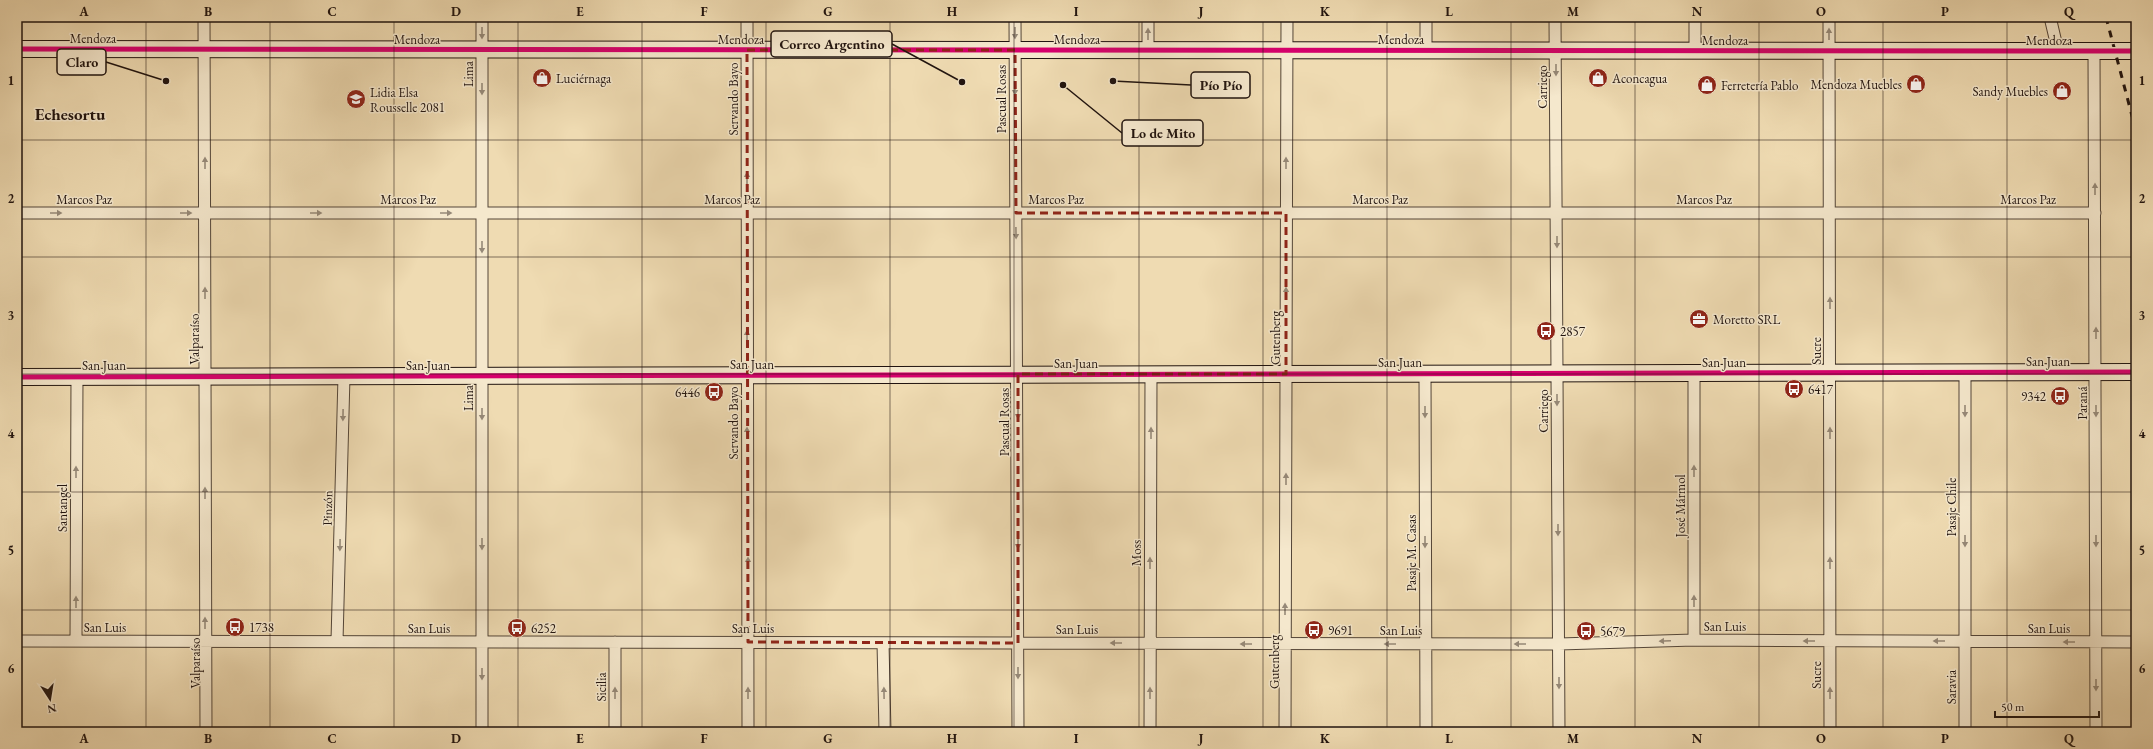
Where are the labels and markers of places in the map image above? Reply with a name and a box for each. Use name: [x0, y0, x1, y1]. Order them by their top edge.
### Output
callout: Correo Argentino: [771, 31, 892, 57]
callout: Claro: [57, 49, 106, 75]
shop icon: Luciérnaga: [531, 67, 553, 89]
shop icon: Aconcagua: [1587, 67, 1609, 89]
place label: Luciérnaga: [556, 70, 612, 87]
place label: Aconcagua: [1611, 70, 1668, 87]
callout: Pío Pío: [1191, 72, 1250, 98]
shop icon: Mendoza Muebles: [1905, 73, 1927, 95]
shop icon: Ferretería Pablo: [1696, 74, 1718, 96]
place label: Mendoza Muebles: [1811, 76, 1902, 93]
place label: Ferretería Pablo: [1721, 77, 1798, 94]
shop icon: Sandy Muebles: [2051, 80, 2073, 102]
place label: Sandy Muebles: [1973, 83, 2048, 100]
place label: Lidia Elsa Rousselle 2081: [370, 84, 445, 116]
school or university icon: Lidia Elsa Rousselle 2081: [345, 88, 367, 110]
callout: Lo de Mito: [1122, 120, 1203, 146]
office icon: Moretto SRL: [1688, 308, 1710, 330]
place label: Moretto SRL: [1713, 311, 1781, 328]
bus stop icon: 2857: [1535, 320, 1557, 342]
place label: 2857: [1560, 323, 1586, 340]
bus stop icon: 6417: [1783, 378, 1805, 400]
bus stop icon: 6446: [703, 381, 725, 403]
place label: 6417: [1808, 381, 1834, 398]
place label: 6446: [675, 384, 700, 401]
bus stop icon: 9342: [2049, 385, 2071, 407]
place label: 9342: [2021, 388, 2047, 405]
bus stop icon: 1738: [224, 616, 246, 638]
bus stop icon: 6252: [506, 617, 528, 639]
place label: 1738: [249, 619, 274, 636]
bus stop icon: 9691: [1303, 619, 1325, 641]
place label: 6252: [531, 620, 557, 637]
bus stop icon: 5679: [1575, 620, 1597, 642]
place label: 9691: [1328, 622, 1353, 639]
place label: 5679: [1600, 623, 1626, 640]

